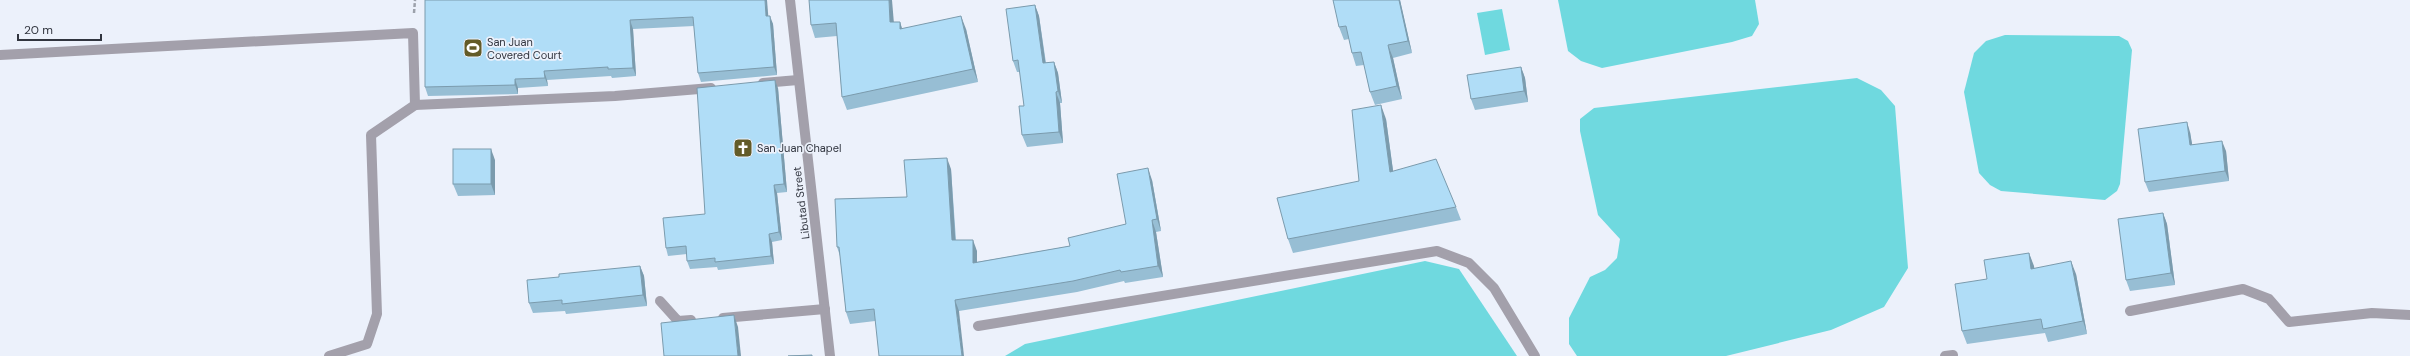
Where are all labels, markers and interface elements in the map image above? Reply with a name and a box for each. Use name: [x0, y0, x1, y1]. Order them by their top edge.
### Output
scale bar: [18, 16, 101, 42]
text: 20 m: [24, 22, 53, 38]
place label: San Juan Covered Court: [487, 35, 562, 62]
sports icon: San Juan Covered Court: [462, 37, 484, 59]
church icon: San Juan Chapel: [732, 137, 754, 159]
place label: San Juan Chapel: [757, 141, 841, 155]
street label: Libutad Street: [790, 166, 812, 240]

